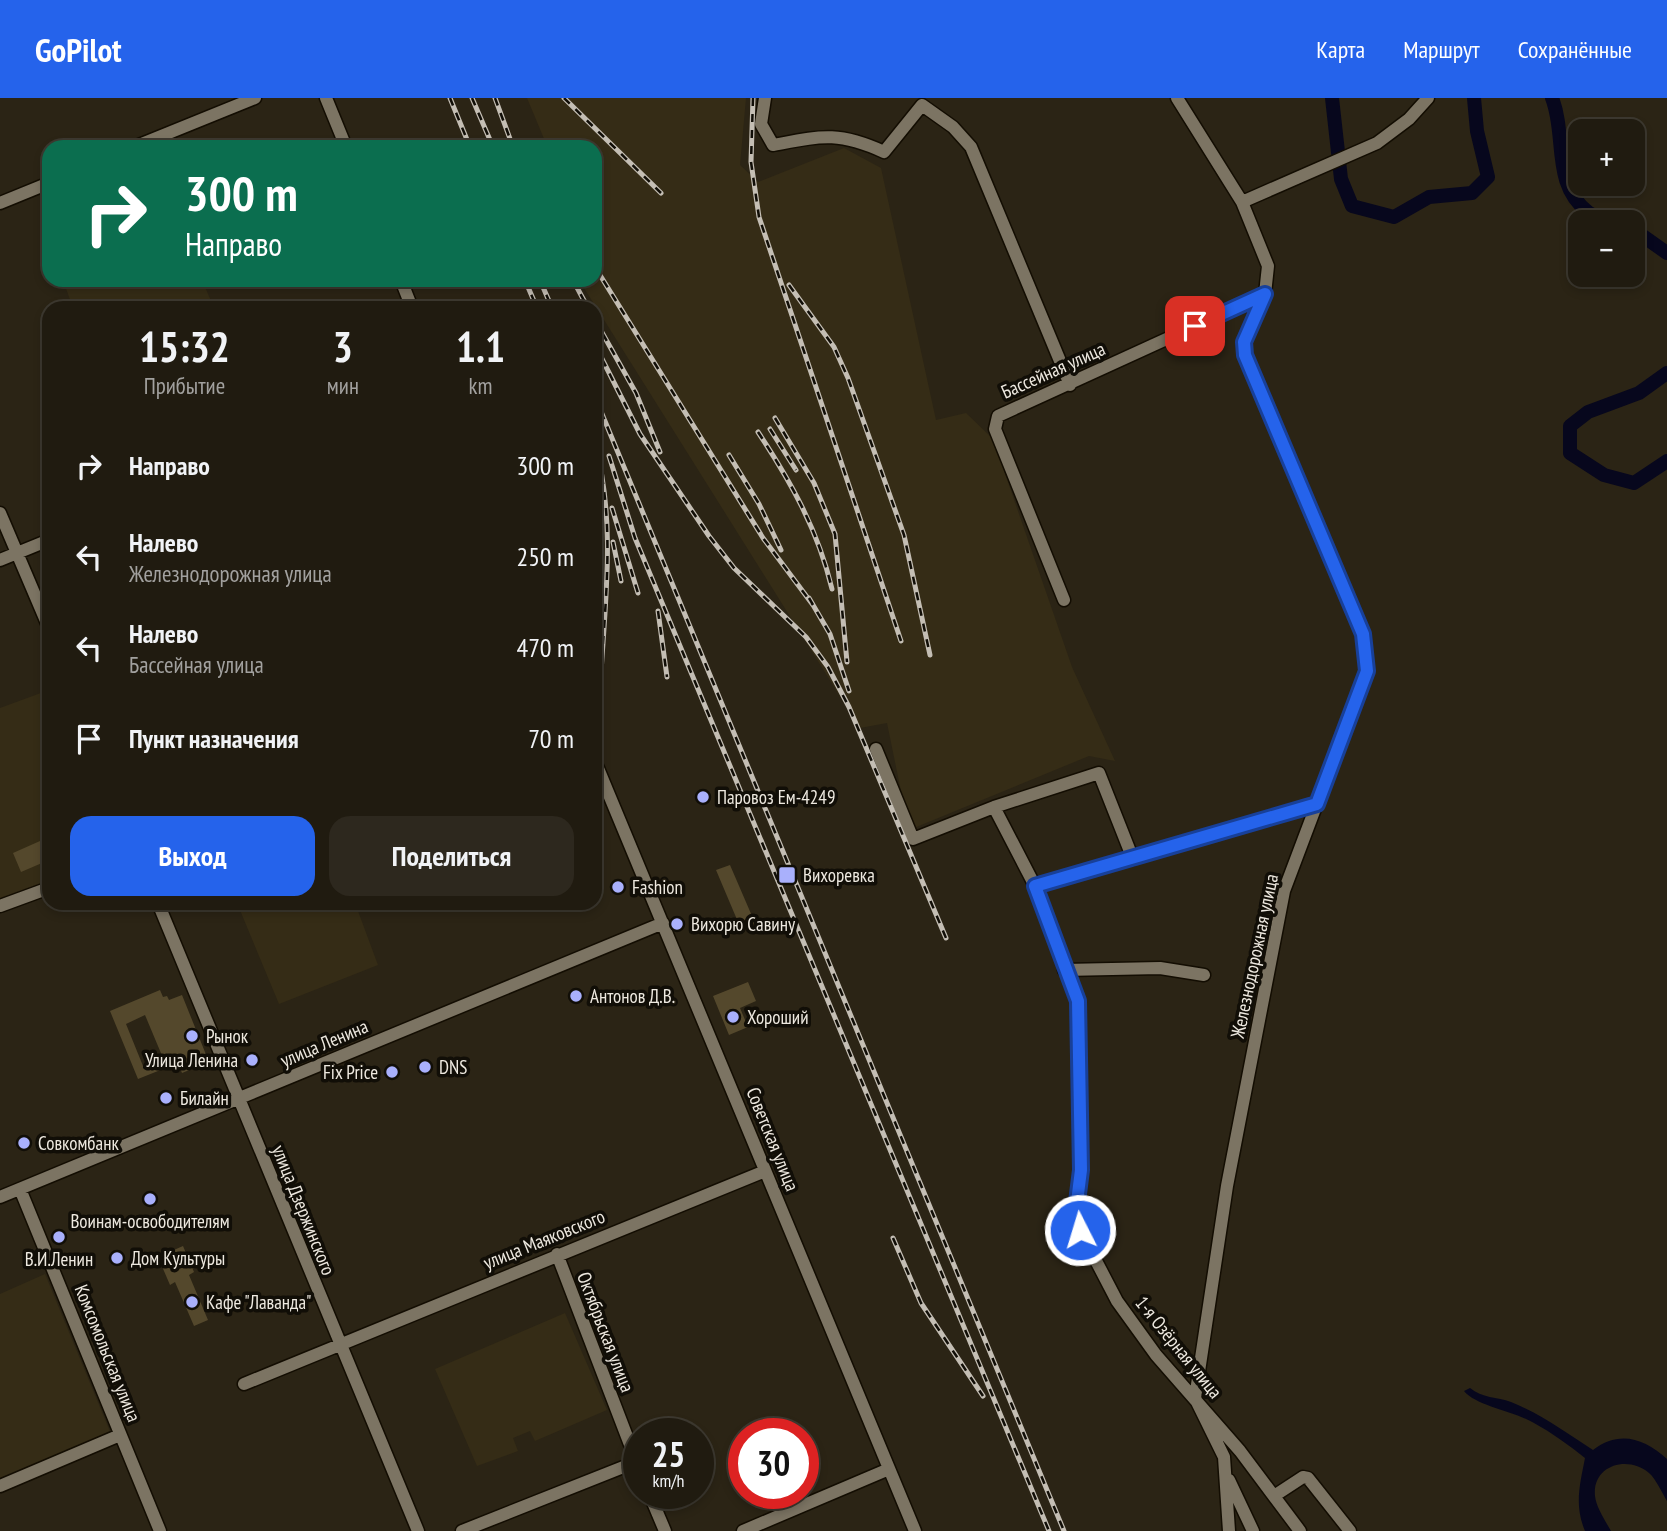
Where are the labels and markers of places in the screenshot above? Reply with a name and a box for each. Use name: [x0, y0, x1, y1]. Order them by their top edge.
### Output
pin: [1165, 296, 1225, 356]
place label: Паровоз Ем-4249: [717, 785, 835, 809]
marker: Паровоз Ем-4249: [695, 789, 711, 805]
place label: Вихоревка: [803, 863, 875, 887]
marker: Вихоревка: [777, 865, 797, 885]
place label: Fashion: [632, 875, 683, 899]
marker: Fashion: [610, 879, 626, 895]
place label: Вихорю Савину: [691, 912, 796, 936]
marker: Вихорю Савину: [669, 916, 685, 932]
place label: Антонов Д.В.: [590, 984, 675, 1008]
marker: Антонов Д.В.: [568, 988, 584, 1004]
place label: Хороший: [747, 1005, 809, 1029]
marker: Хороший: [725, 1009, 741, 1025]
place label: Рынок: [206, 1024, 249, 1048]
marker: Рынок: [184, 1028, 200, 1044]
place label: Улица Ленина: [145, 1048, 238, 1072]
marker: Улица Ленина: [244, 1052, 260, 1068]
place label: DNS: [439, 1055, 467, 1079]
marker: DNS: [417, 1059, 433, 1075]
place label: Fix Price: [323, 1060, 378, 1084]
marker: Fix Price: [384, 1064, 400, 1080]
place label: Билайн: [180, 1086, 229, 1110]
marker: Билайн: [158, 1090, 174, 1106]
place label: Совкомбанк: [38, 1131, 119, 1155]
marker: Совкомбанк: [16, 1135, 32, 1151]
marker: Воинам-освободителям: [142, 1191, 158, 1207]
place label: Воинам-освободителям: [70, 1209, 230, 1233]
marker: В.И.Ленин: [51, 1229, 67, 1245]
place label: Дом Культуры: [131, 1246, 225, 1270]
place label: В.И.Ленин: [25, 1247, 93, 1271]
marker: Дом Культуры: [109, 1250, 125, 1266]
place label: Кафе "Лаванда": [206, 1290, 311, 1314]
marker: Кафе "Лаванда": [184, 1294, 200, 1310]

